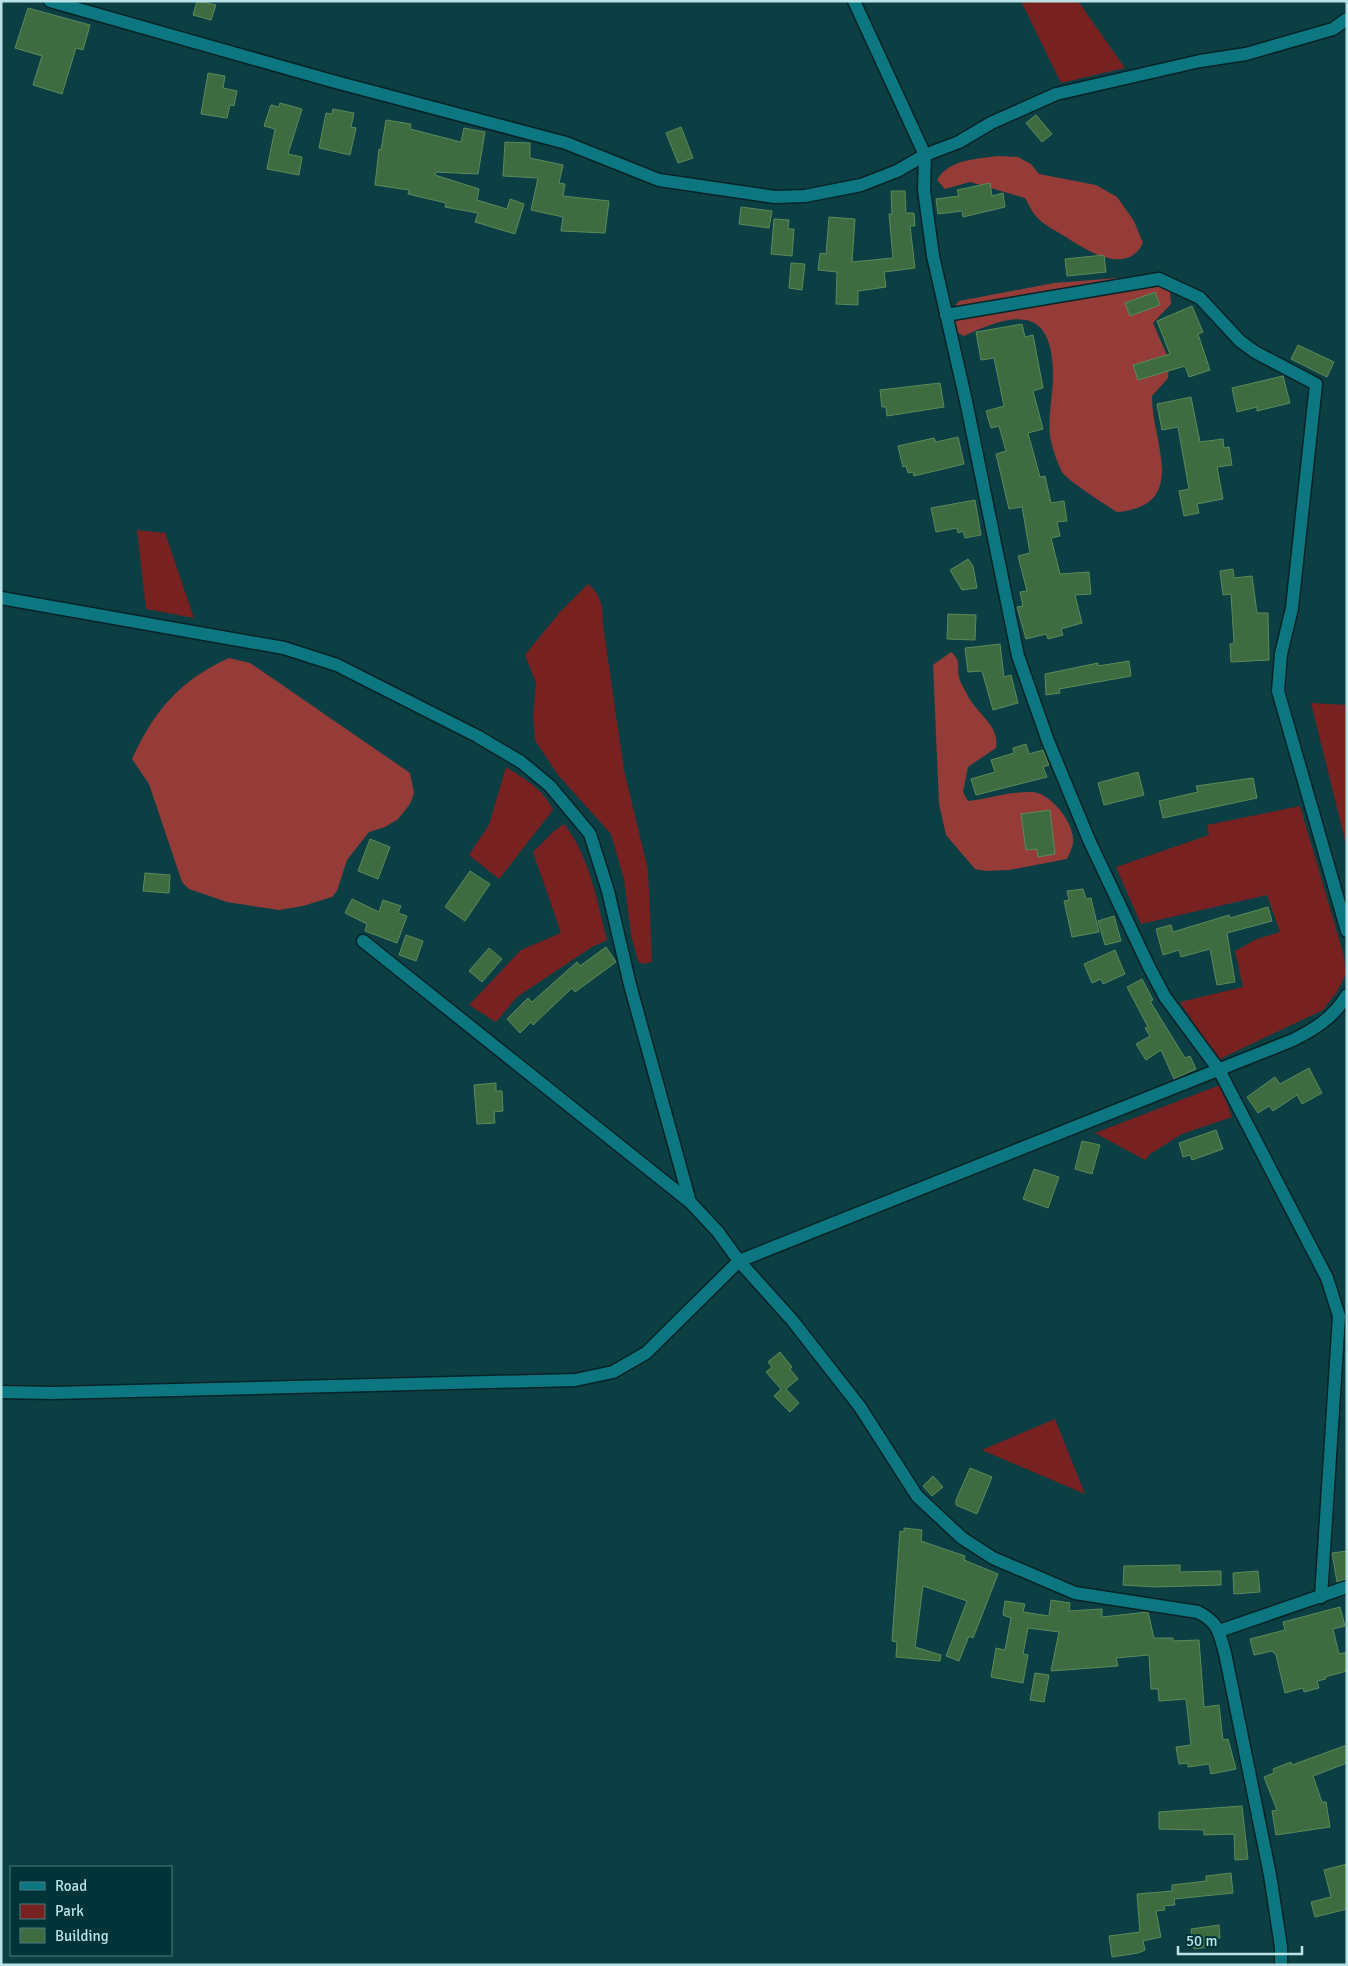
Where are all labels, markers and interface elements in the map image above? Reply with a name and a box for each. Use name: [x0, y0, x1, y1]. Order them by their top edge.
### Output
legend: [10, 1866, 172, 1956]
text: Road: [55, 1877, 87, 1895]
text: Park: [55, 1902, 84, 1920]
scale bar: [1178, 1924, 1302, 1956]
text: Building: [55, 1927, 109, 1945]
text: 50 m: [1186, 1932, 1217, 1950]

